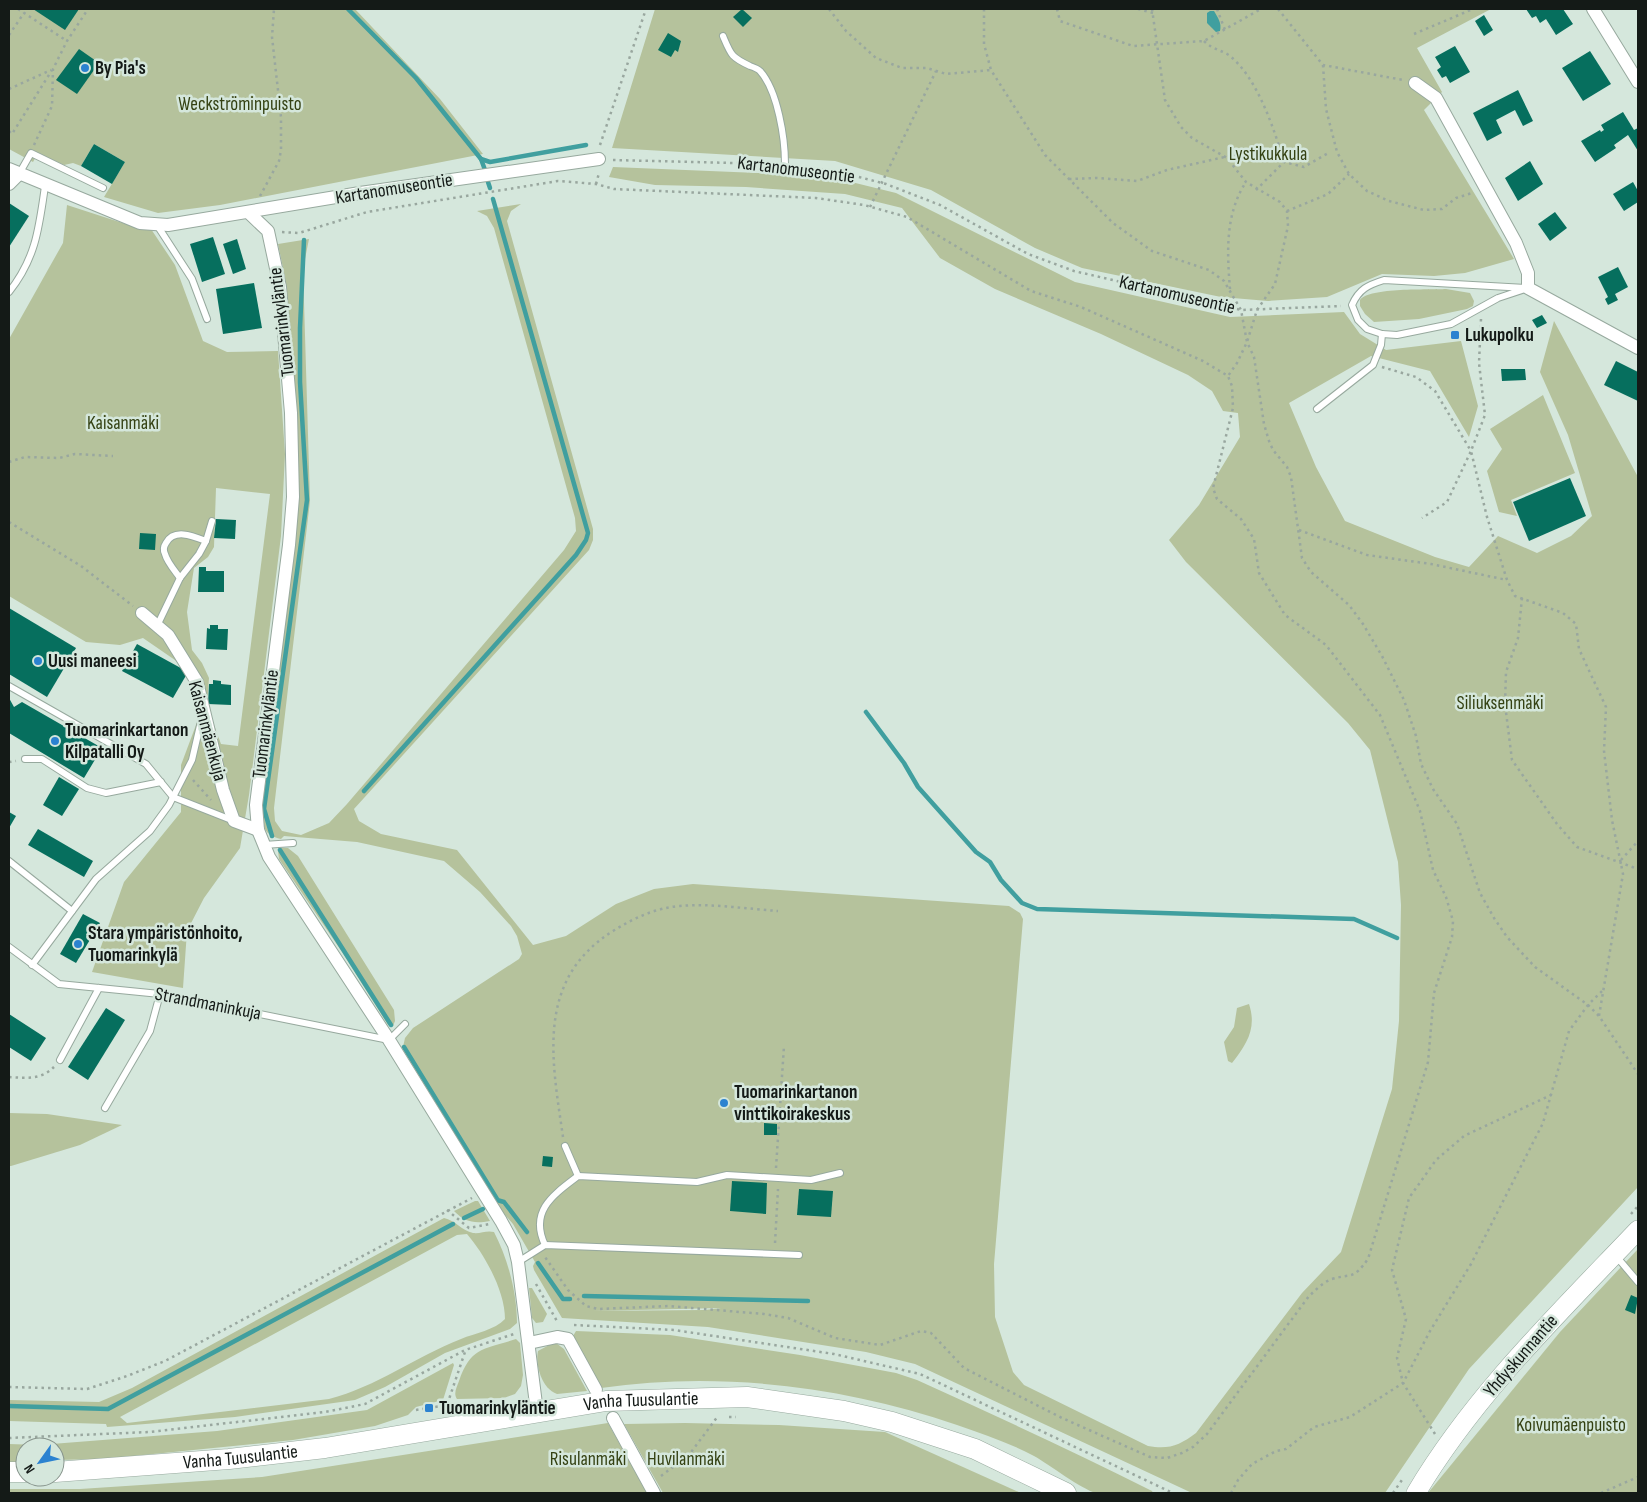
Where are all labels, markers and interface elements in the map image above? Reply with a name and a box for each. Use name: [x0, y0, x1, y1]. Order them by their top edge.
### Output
place label: By Pia's: [95, 57, 146, 80]
marker: By Pia's: [79, 62, 91, 74]
park label: Weckströminpuisto: [178, 93, 302, 116]
park label: Lystikukkula: [1229, 143, 1307, 166]
street label: Kartanomuseontie: [736, 151, 856, 189]
street label: Kartanomuseontie: [334, 168, 454, 210]
street label: Tuomarinkyläntie: [264, 266, 300, 378]
street label: Kartanomuseontie: [1117, 270, 1237, 320]
place label: Lukupolku: [1465, 324, 1534, 347]
marker: Lukupolku: [1449, 329, 1461, 341]
park label: Kaisanmäki: [87, 412, 159, 435]
place label: Uusi maneesi: [48, 650, 137, 673]
marker: Uusi maneesi: [32, 655, 44, 667]
street label: Tuomarinkyläntie: [248, 668, 284, 780]
street label: Kaisanmäenkuja: [183, 678, 231, 784]
park label: Siliuksenmäki: [1457, 692, 1543, 715]
place label: Tuomarinkartanon Kilpatalli Oy: [65, 719, 188, 764]
marker: Tuomarinkartanon Kilpatalli Oy: [49, 735, 61, 747]
place label: Stara ympäristönhoito, Tuomarinkylä: [88, 922, 243, 967]
marker: Stara ympäristönhoito, Tuomarinkylä: [72, 938, 84, 950]
street label: Strandmaninkuja: [153, 982, 263, 1026]
place label: Tuomarinkartanon vinttikoirakeskus: [734, 1081, 857, 1126]
marker: Tuomarinkartanon vinttikoirakeskus: [718, 1097, 730, 1109]
street label: Yhdyskunnantie: [1479, 1310, 1563, 1402]
street label: Vanha Tuusulantie: [582, 1387, 699, 1416]
place label: Tuomarinkyläntie: [439, 1397, 556, 1420]
marker: Tuomarinkyläntie: [423, 1402, 435, 1414]
park label: Koivumäenpuisto: [1516, 1414, 1626, 1437]
north arrow: [15, 1437, 65, 1487]
street label: Vanha Tuusulantie: [182, 1440, 299, 1474]
park label: Risulanmäki: [550, 1448, 626, 1471]
park label: Huvilanmäki: [647, 1448, 725, 1471]
text: N: [20, 1461, 39, 1477]

